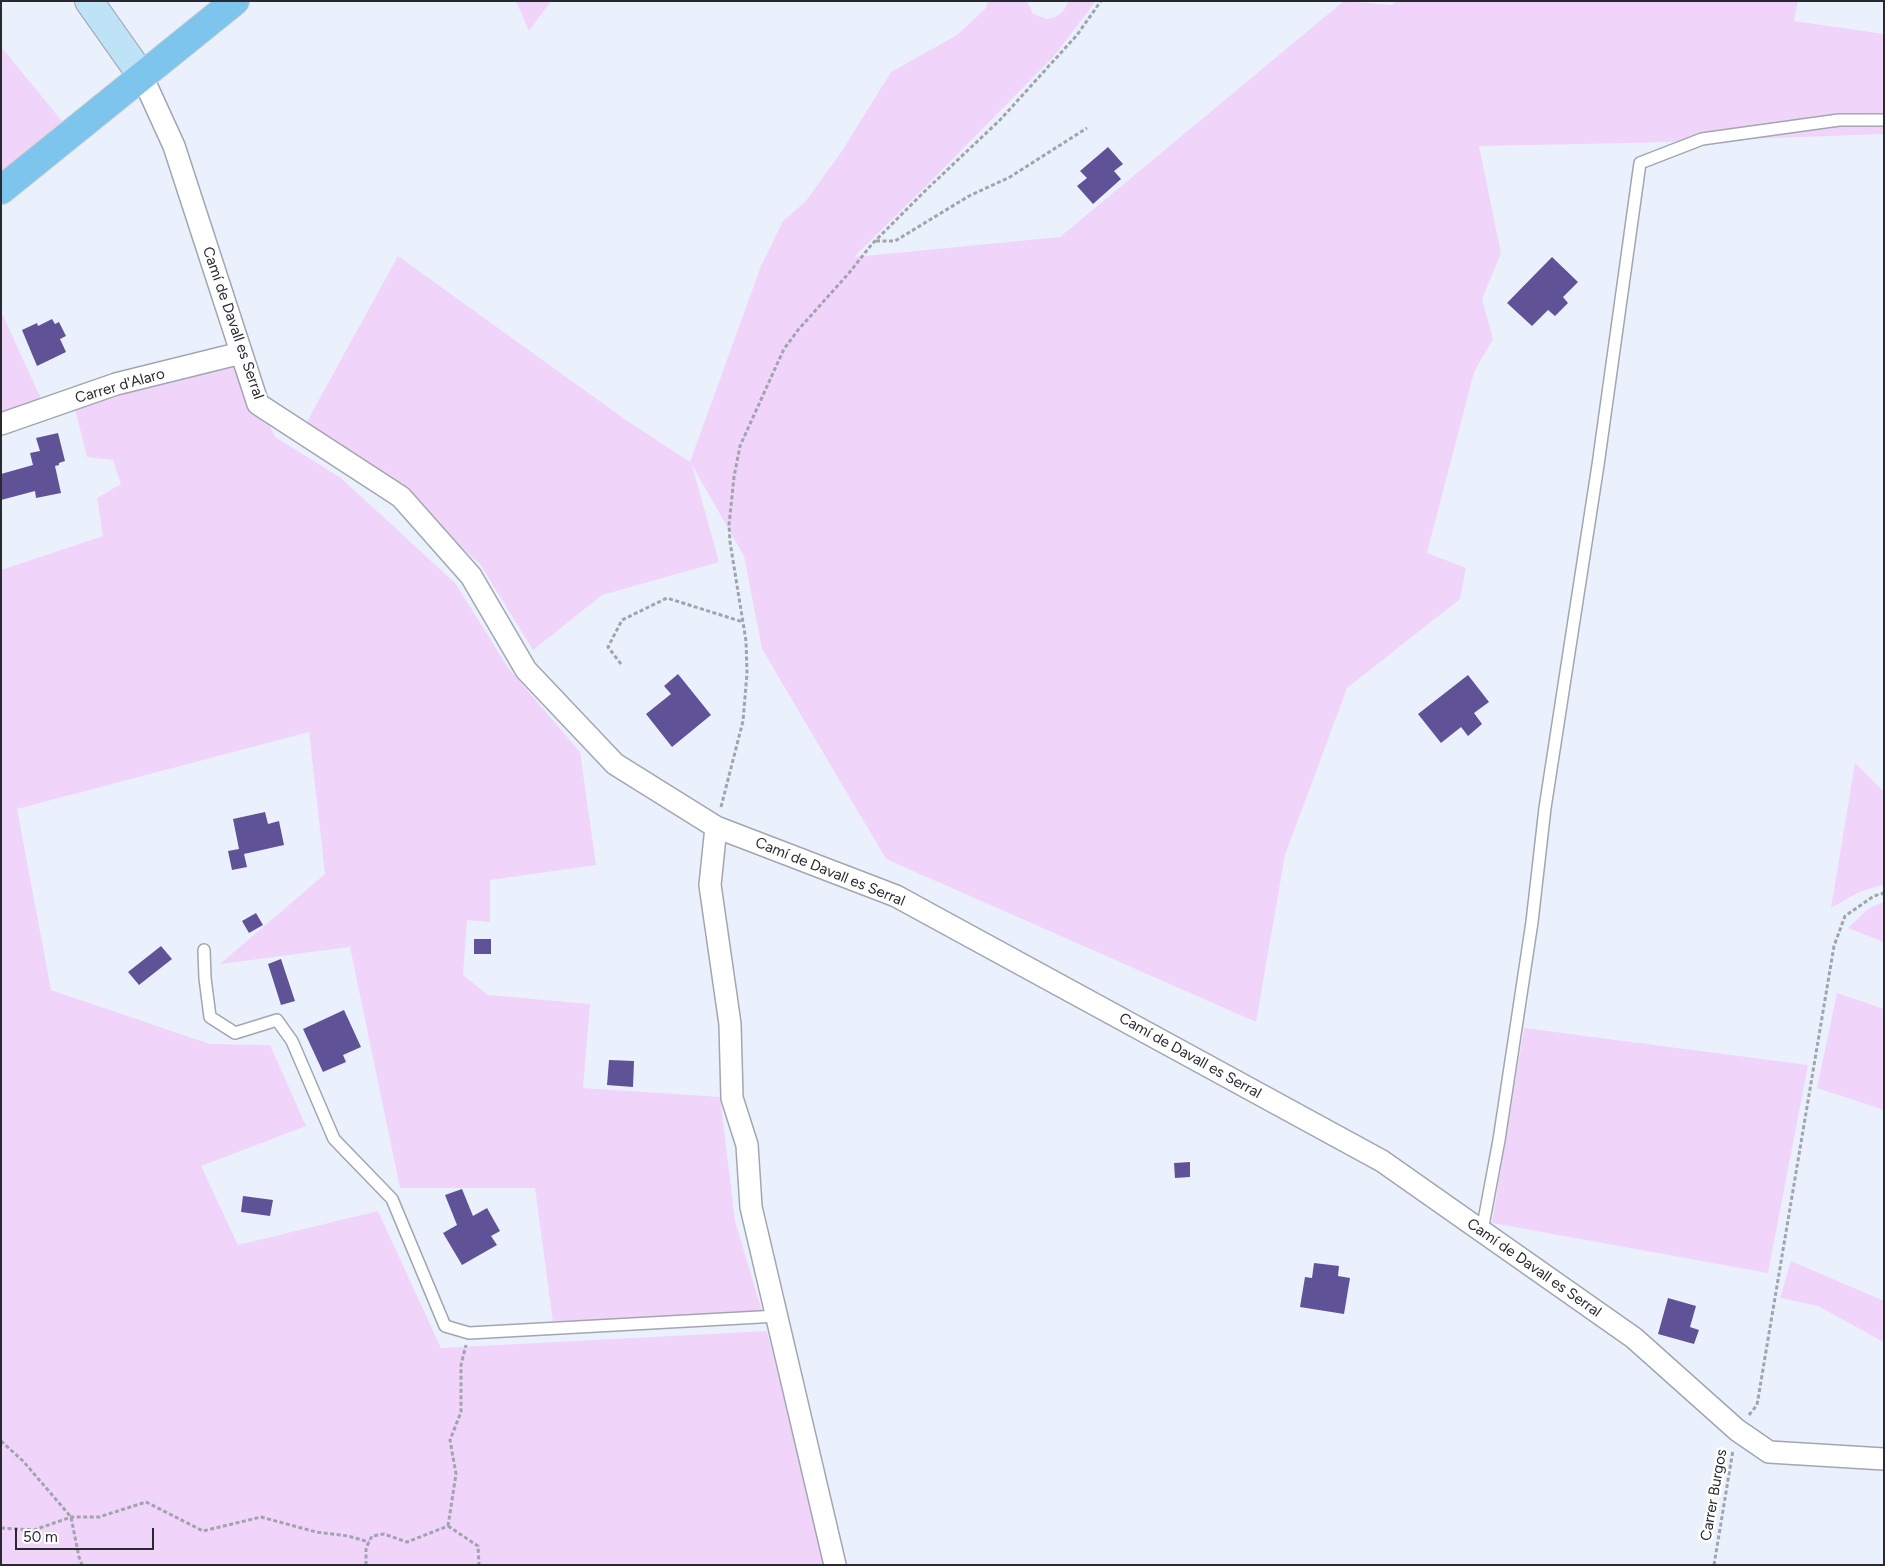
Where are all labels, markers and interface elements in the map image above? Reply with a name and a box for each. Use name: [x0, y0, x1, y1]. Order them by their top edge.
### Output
street label: Camí de Davall es Serral: [198, 244, 268, 402]
street label: Carrer d'Alaro: [73, 365, 167, 407]
street label: Camí de Davall es Serral: [752, 834, 908, 910]
street label: Camí de Davall es Serral: [1116, 1009, 1264, 1103]
street label: Camí de Davall es Serral: [1463, 1215, 1605, 1321]
street label: Carrer Burgos: [1697, 1448, 1731, 1542]
scale bar: [18, 1518, 156, 1550]
text: 50 m: [23, 1528, 58, 1546]

